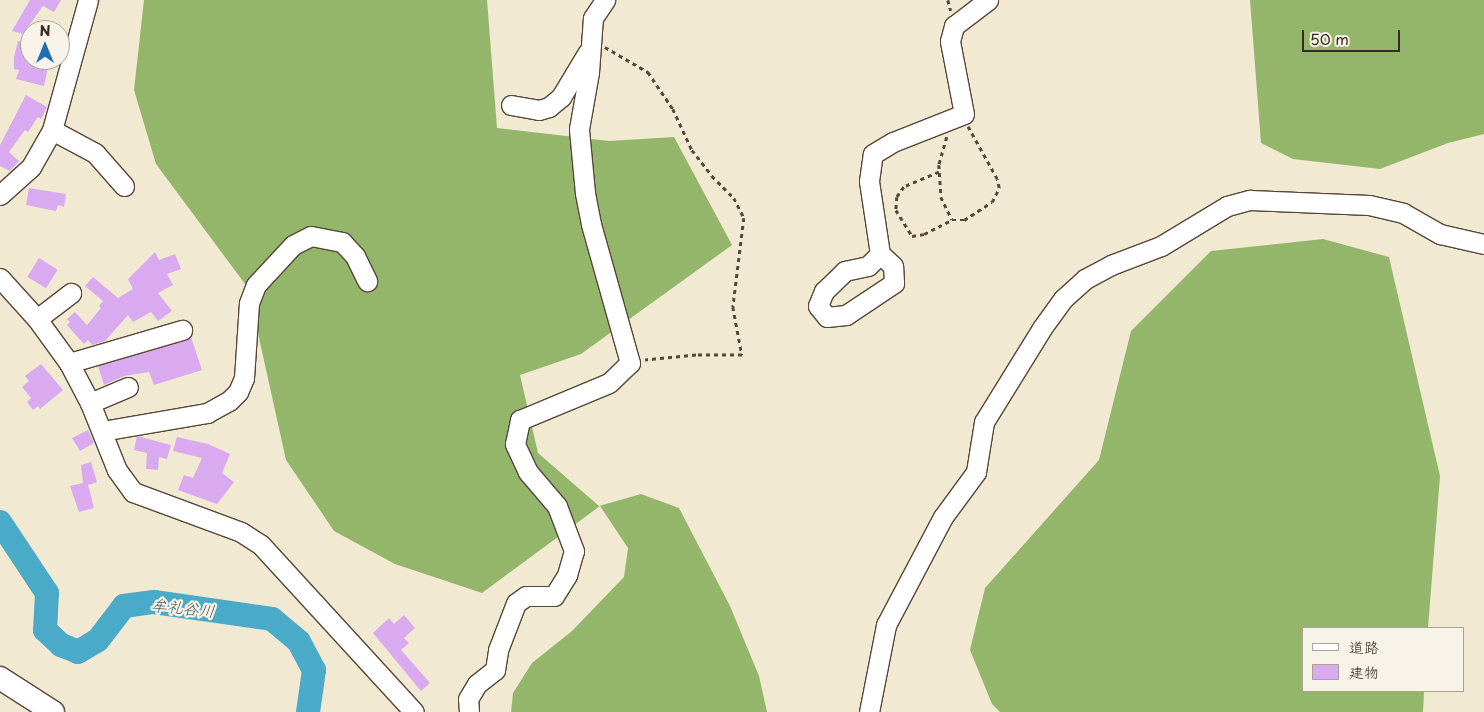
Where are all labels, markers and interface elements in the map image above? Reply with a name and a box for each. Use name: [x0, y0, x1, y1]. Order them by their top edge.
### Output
north arrow: [20, 20, 70, 70]
text: N: [39, 20, 51, 41]
scale bar: [1304, 20, 1402, 52]
text: 50 m: [1310, 27, 1349, 50]
water label: 牟礼谷川: [150, 594, 216, 620]
legend: [1302, 627, 1464, 692]
text: 道路: [1349, 635, 1379, 658]
text: 建物: [1349, 660, 1379, 683]

